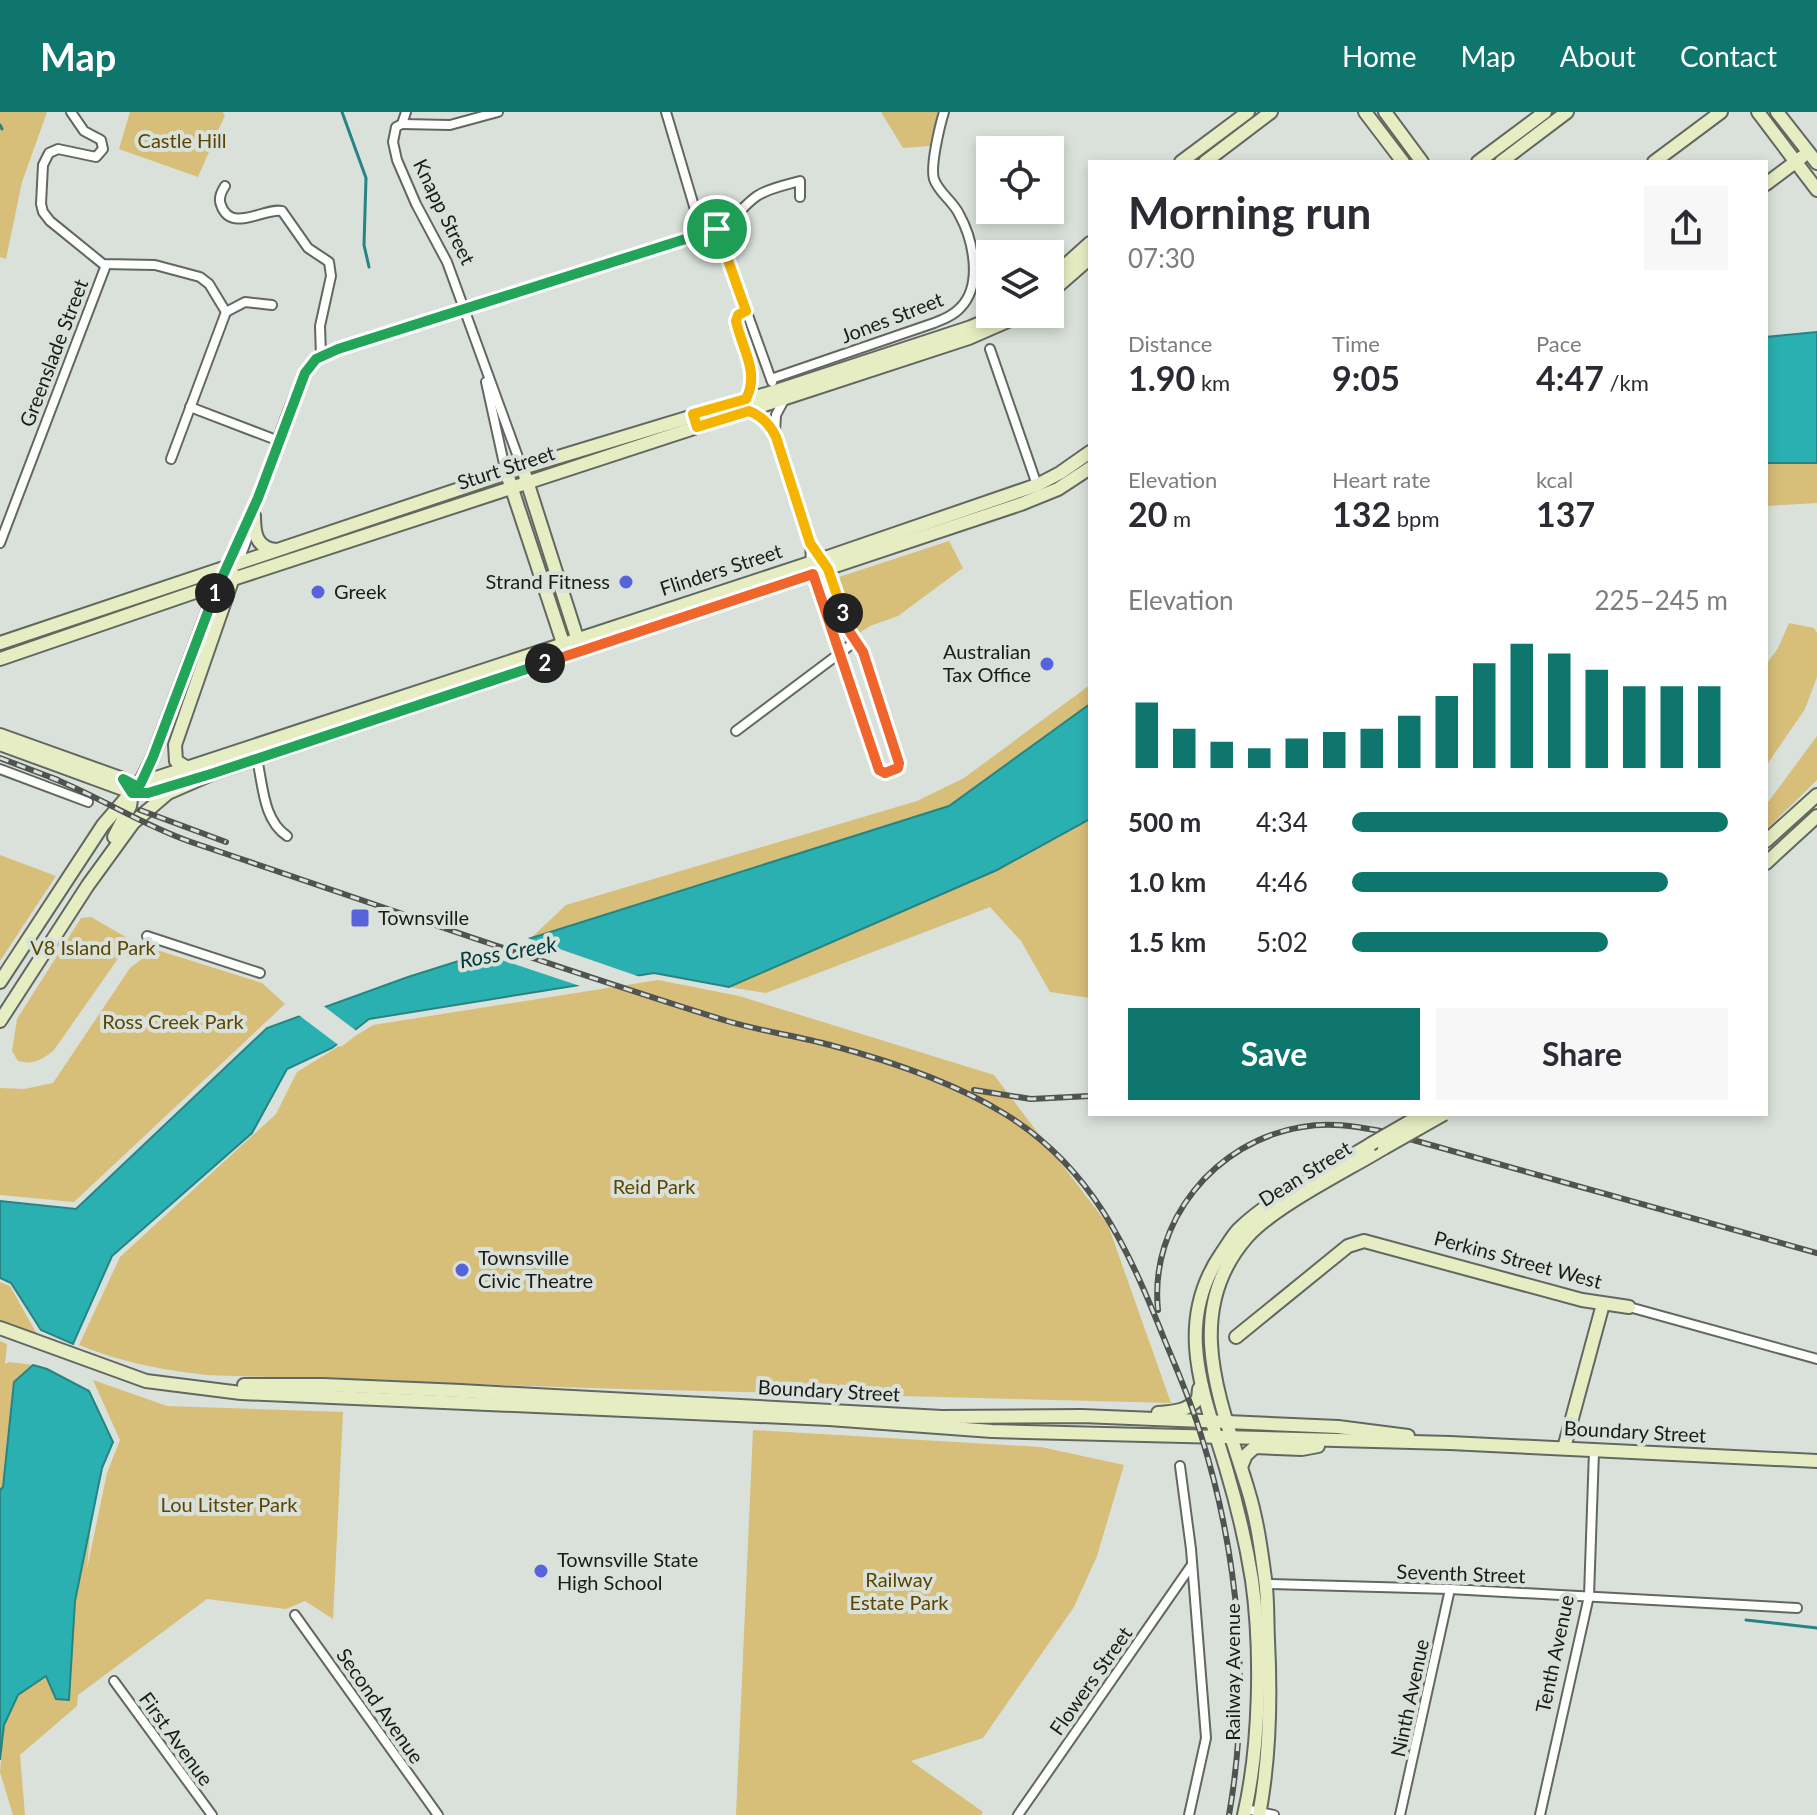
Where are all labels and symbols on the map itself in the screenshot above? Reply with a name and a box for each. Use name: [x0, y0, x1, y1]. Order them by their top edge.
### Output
park label: Castle Hill: [138, 128, 226, 152]
street label: Knapp Street: [409, 155, 481, 268]
pin: [683, 195, 751, 263]
street label: Greenslade Street: [14, 275, 92, 430]
street label: Jones Street: [837, 287, 946, 348]
street label: Sturt Street: [454, 440, 557, 494]
street label: Flinders Street: [656, 538, 785, 600]
place label: Strand Fitness: [486, 569, 610, 593]
pin: 1: [195, 573, 235, 613]
marker: Strand Fitness: [617, 573, 635, 591]
place label: Greek: [334, 579, 387, 603]
marker: Greek: [309, 583, 327, 601]
pin: 3: [823, 593, 863, 633]
place label: Australian Tax Office: [943, 639, 1031, 686]
pin: 2: [525, 643, 565, 683]
marker: Australian Tax Office: [1038, 655, 1056, 673]
place label: Townsville: [378, 905, 469, 929]
marker: Townsville: [349, 907, 371, 929]
water label: Ross Creek: [457, 930, 559, 973]
park label: V8 Island Park: [30, 935, 157, 959]
park label: Ross Creek Park: [102, 1009, 244, 1033]
street label: Dean Street: [1254, 1135, 1355, 1211]
park label: Reid Park: [613, 1174, 696, 1198]
street label: Perkins Street West: [1432, 1225, 1605, 1293]
place label: Townsville Civic Theatre: [478, 1245, 593, 1292]
marker: Townsville Civic Theatre: [453, 1261, 471, 1279]
street label: Boundary Street: [757, 1374, 901, 1406]
street label: Boundary Street: [1563, 1415, 1707, 1447]
park label: Lou Litster Park: [161, 1492, 298, 1516]
place label: Townsville State High School: [557, 1547, 698, 1594]
street label: Seventh Street: [1396, 1559, 1526, 1587]
marker: Townsville State High School: [532, 1562, 550, 1580]
park label: Railway Estate Park: [850, 1567, 949, 1614]
street label: Tenth Avenue: [1530, 1593, 1578, 1715]
street label: Railway Avenue: [1220, 1603, 1244, 1741]
street label: Flowers Street: [1044, 1622, 1136, 1739]
street label: Ninth Avenue: [1385, 1637, 1433, 1759]
street label: Second Avenue: [332, 1643, 429, 1768]
street label: First Avenue: [135, 1687, 219, 1790]

